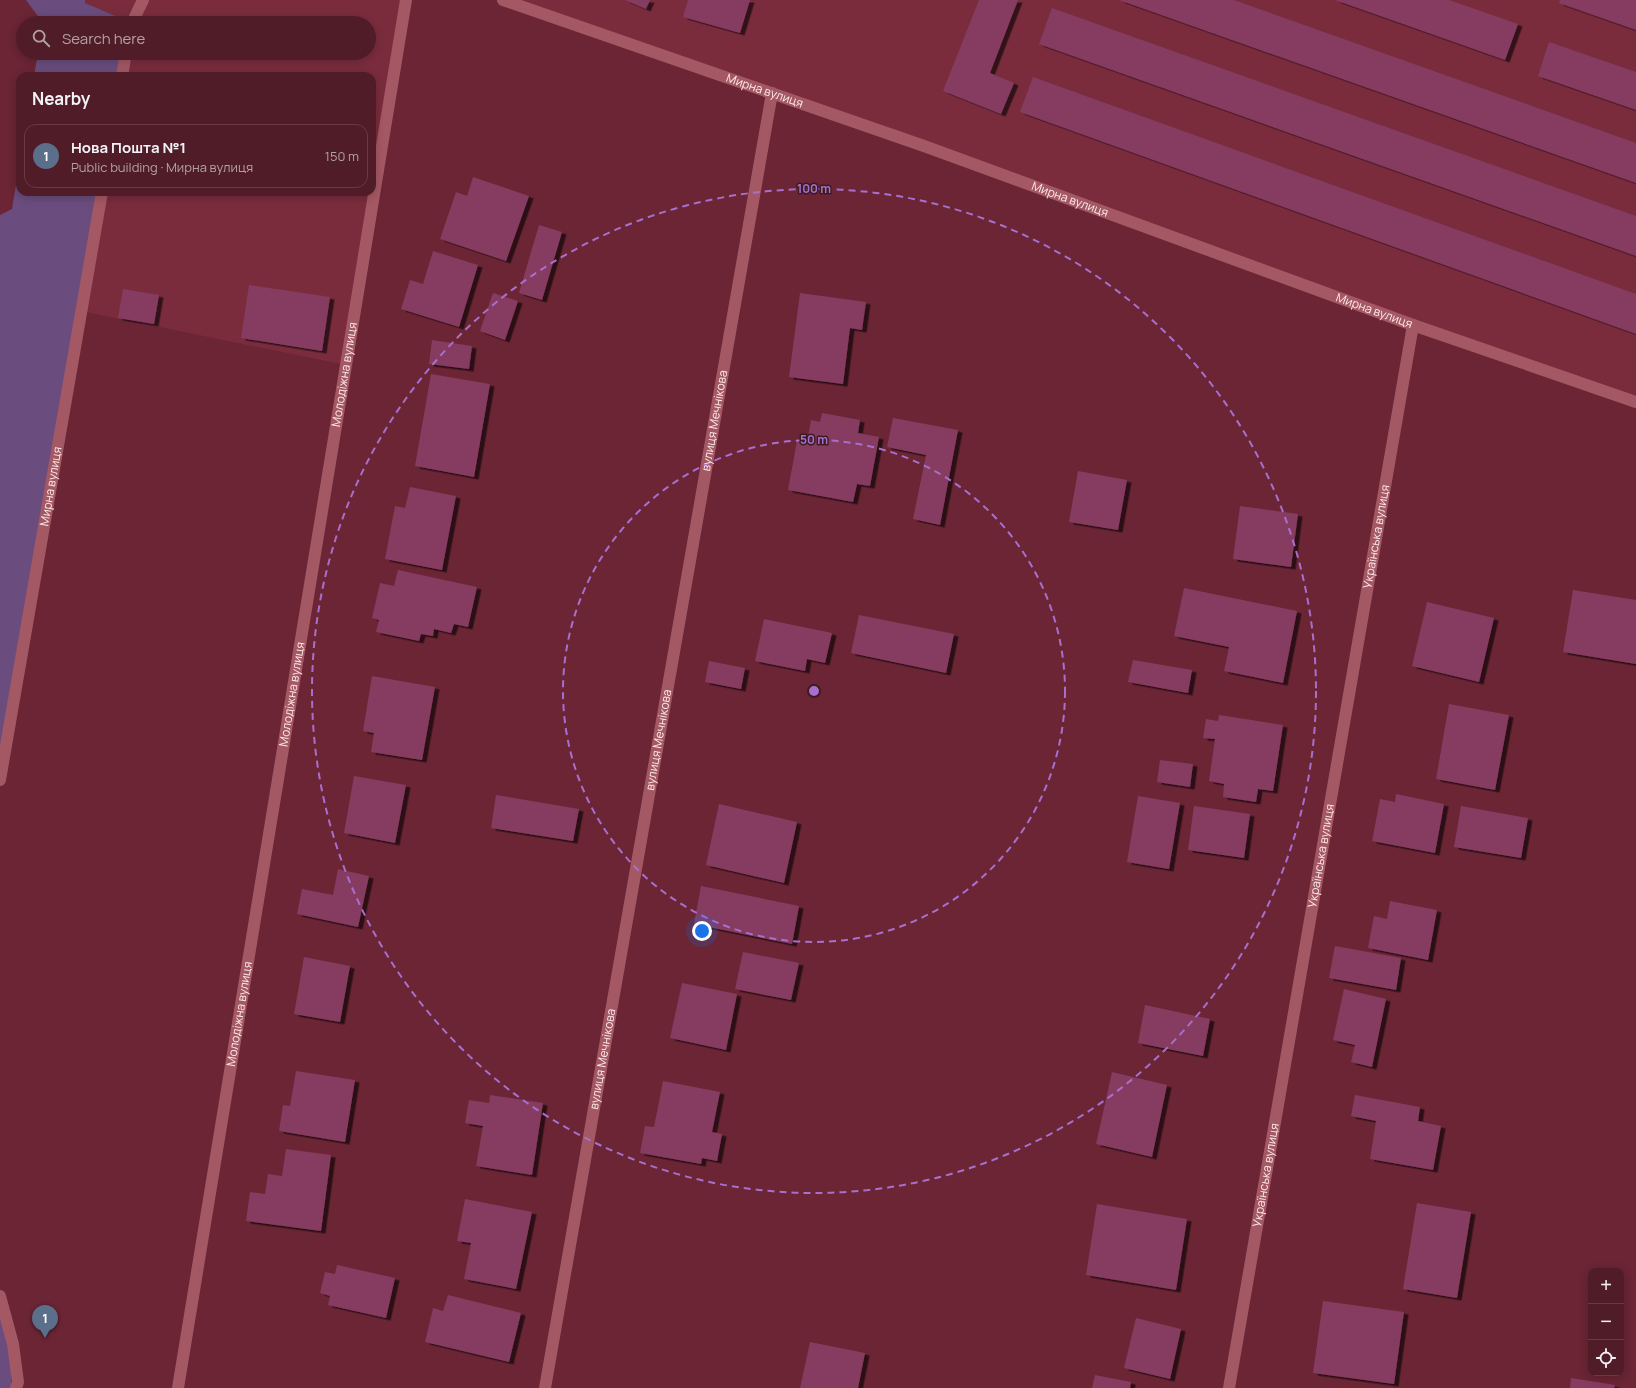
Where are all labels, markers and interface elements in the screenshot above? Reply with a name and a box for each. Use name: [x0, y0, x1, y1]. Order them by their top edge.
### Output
search box: [16, 16, 376, 60]
icon: search: [30, 27, 52, 49]
text: Search here: [62, 28, 145, 49]
street label: Мирна вулиця: [724, 69, 806, 112]
text: Nearby: [32, 87, 90, 110]
text: Нова Пошта №1: [71, 137, 186, 158]
text: 1: [43, 147, 49, 165]
text: 150 m: [325, 147, 359, 165]
text: Public building · Мирна вулиця: [71, 158, 253, 176]
street label: Мирна вулиця: [1029, 177, 1111, 221]
text: 100 m: [797, 180, 831, 197]
street label: Мирна вулиця: [1334, 289, 1415, 332]
street label: Молодіжна вулиця: [327, 321, 361, 428]
street label: вулиця Мечнікова: [697, 369, 731, 473]
text: 50 m: [800, 431, 828, 448]
street label: Мирна вулиця: [35, 445, 66, 527]
street label: Українська вулиця: [1358, 483, 1393, 590]
street label: Молодіжна вулиця: [274, 640, 308, 748]
centre of rings: [807, 684, 821, 698]
street label: вулиця Мечнікова: [641, 688, 675, 792]
street label: Українська вулиця: [1303, 802, 1338, 909]
your location: [692, 921, 712, 941]
street label: Молодіжна вулиця: [222, 960, 256, 1068]
street label: вулиця Мечнікова: [585, 1007, 619, 1111]
street label: Українська вулиця: [1248, 1122, 1283, 1229]
map controls: [1588, 1268, 1624, 1376]
button: +: [1588, 1268, 1624, 1304]
button: −: [1588, 1304, 1624, 1340]
pin: 1: [32, 1305, 58, 1338]
button: locate: [1588, 1340, 1624, 1376]

